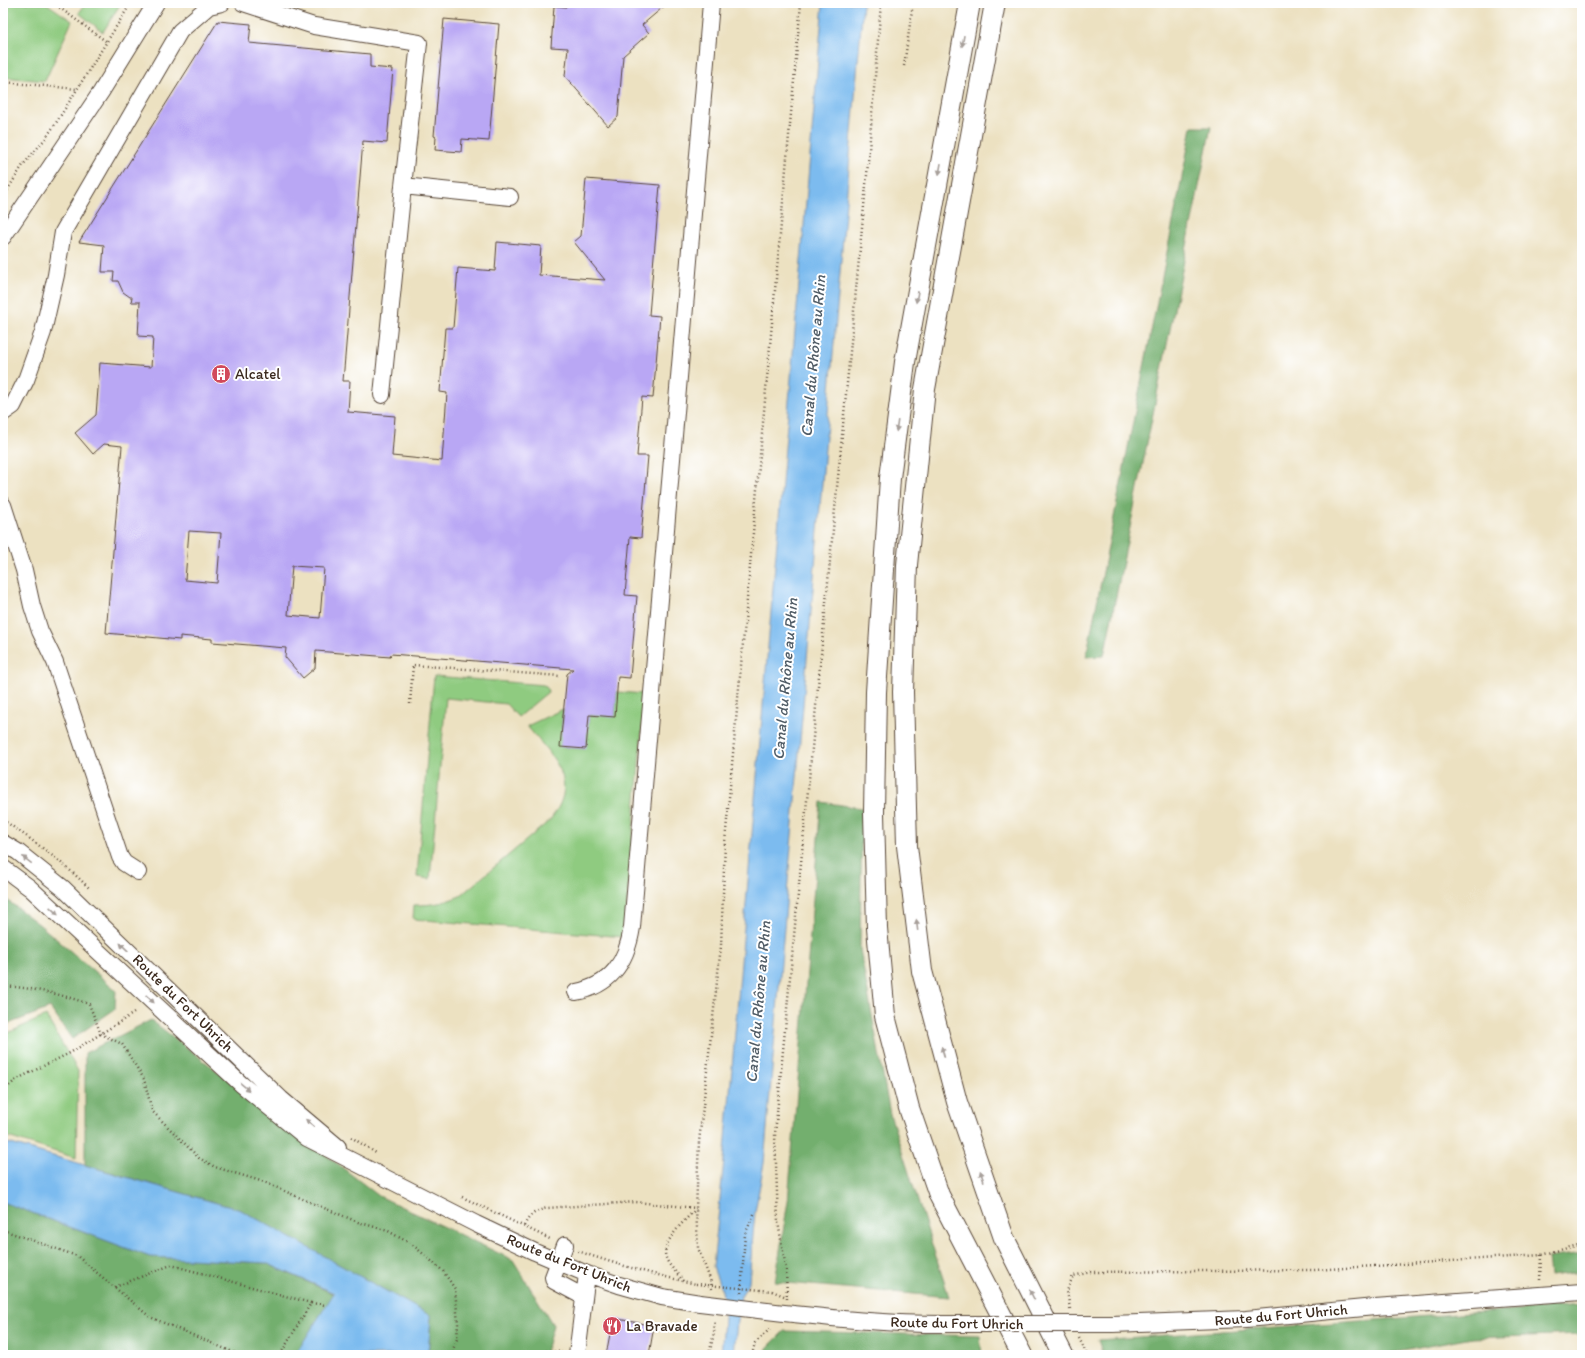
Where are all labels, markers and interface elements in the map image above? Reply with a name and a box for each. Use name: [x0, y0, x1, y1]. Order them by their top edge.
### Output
one-way arrow: [960, 35, 966, 47]
one-way arrow: [937, 163, 943, 175]
water label: Canal du Rhône au Rhin: [796, 274, 830, 438]
one-way arrow: [914, 291, 920, 303]
building icon: Alcatel: [210, 363, 232, 385]
place label: Alcatel: [235, 365, 281, 383]
one-way arrow: [894, 420, 900, 432]
water label: Canal du Rhône au Rhin: [768, 597, 802, 761]
one-way arrow: [22, 856, 33, 864]
one-way arrow: [49, 906, 59, 916]
one-way arrow: [914, 919, 920, 931]
water label: Canal du Rhône au Rhin: [741, 920, 775, 1084]
one-way arrow: [119, 942, 129, 952]
street label: Route du Fort Uhrich: [129, 950, 237, 1056]
one-way arrow: [145, 994, 155, 1004]
one-way arrow: [940, 1045, 946, 1058]
one-way arrow: [240, 1083, 251, 1092]
one-way arrow: [304, 1118, 315, 1127]
one-way arrow: [979, 1169, 985, 1181]
street label: Route du Fort Uhrich: [504, 1230, 634, 1296]
one-way arrow: [1029, 1289, 1036, 1301]
street label: Route du Fort Uhrich: [1214, 1300, 1348, 1330]
street label: Route du Fort Uhrich: [890, 1313, 1024, 1333]
restaurant icon: La Bravade: [601, 1315, 623, 1337]
place label: La Bravade: [626, 1317, 698, 1335]

